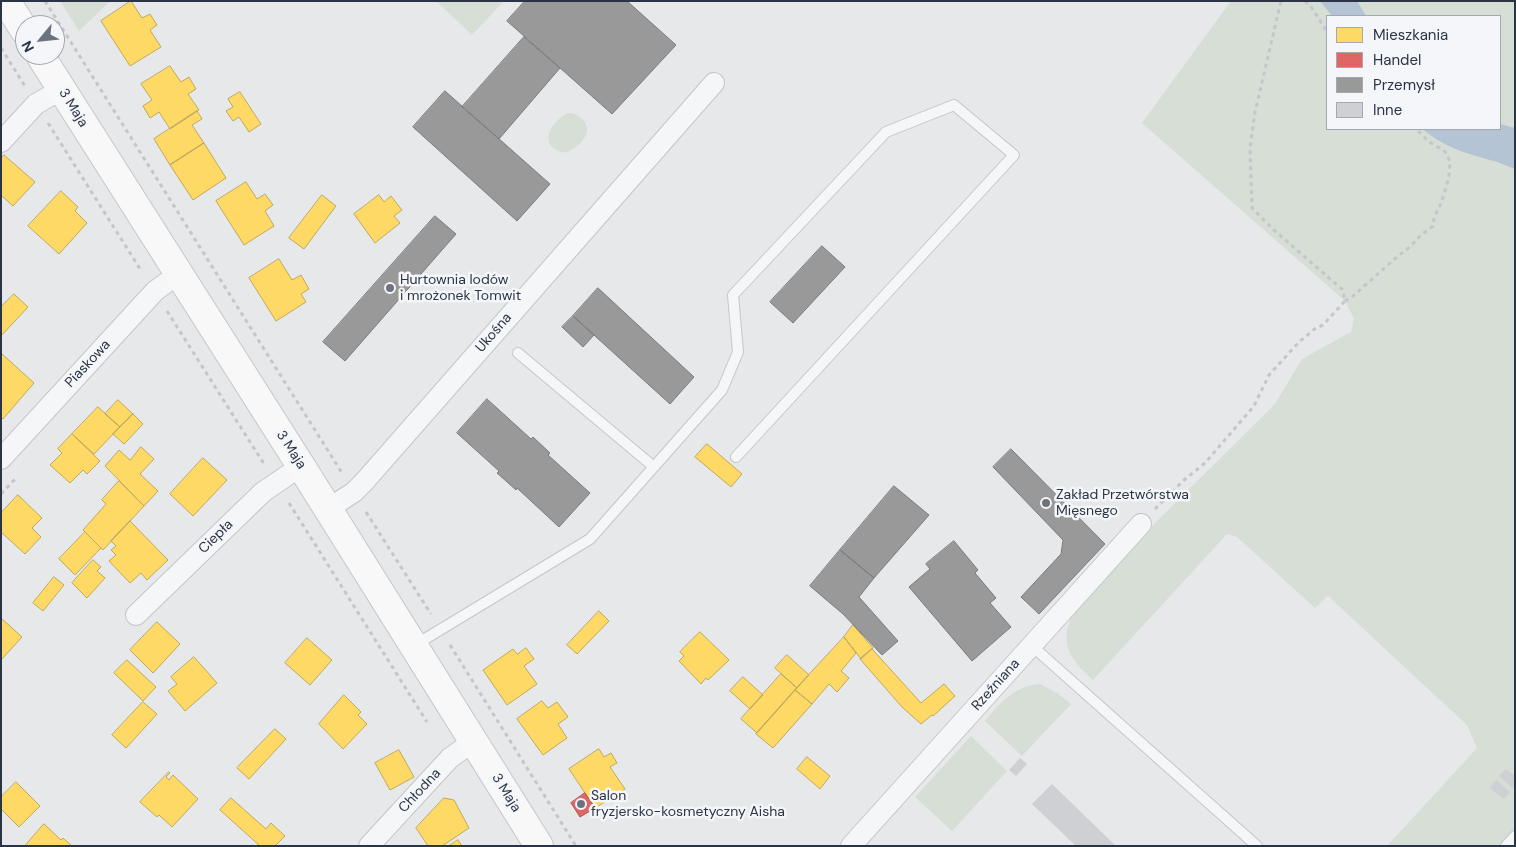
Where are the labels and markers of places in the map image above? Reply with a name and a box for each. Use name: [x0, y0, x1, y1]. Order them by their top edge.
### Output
place label: Hurtownia lodów i mrożonek Tomwit: [400, 272, 521, 304]
marker: Hurtownia lodów i mrożonek Tomwit: [384, 282, 396, 294]
place label: Zakład Przetwórstwa Mięsnego: [1056, 487, 1189, 520]
marker: Zakład Przetwórstwa Mięsnego: [1040, 497, 1052, 509]
place label: Salon fryzjersko-kosmetyczny Aisha: [591, 788, 785, 820]
marker: Salon fryzjersko-kosmetyczny Aisha: [575, 798, 587, 810]

